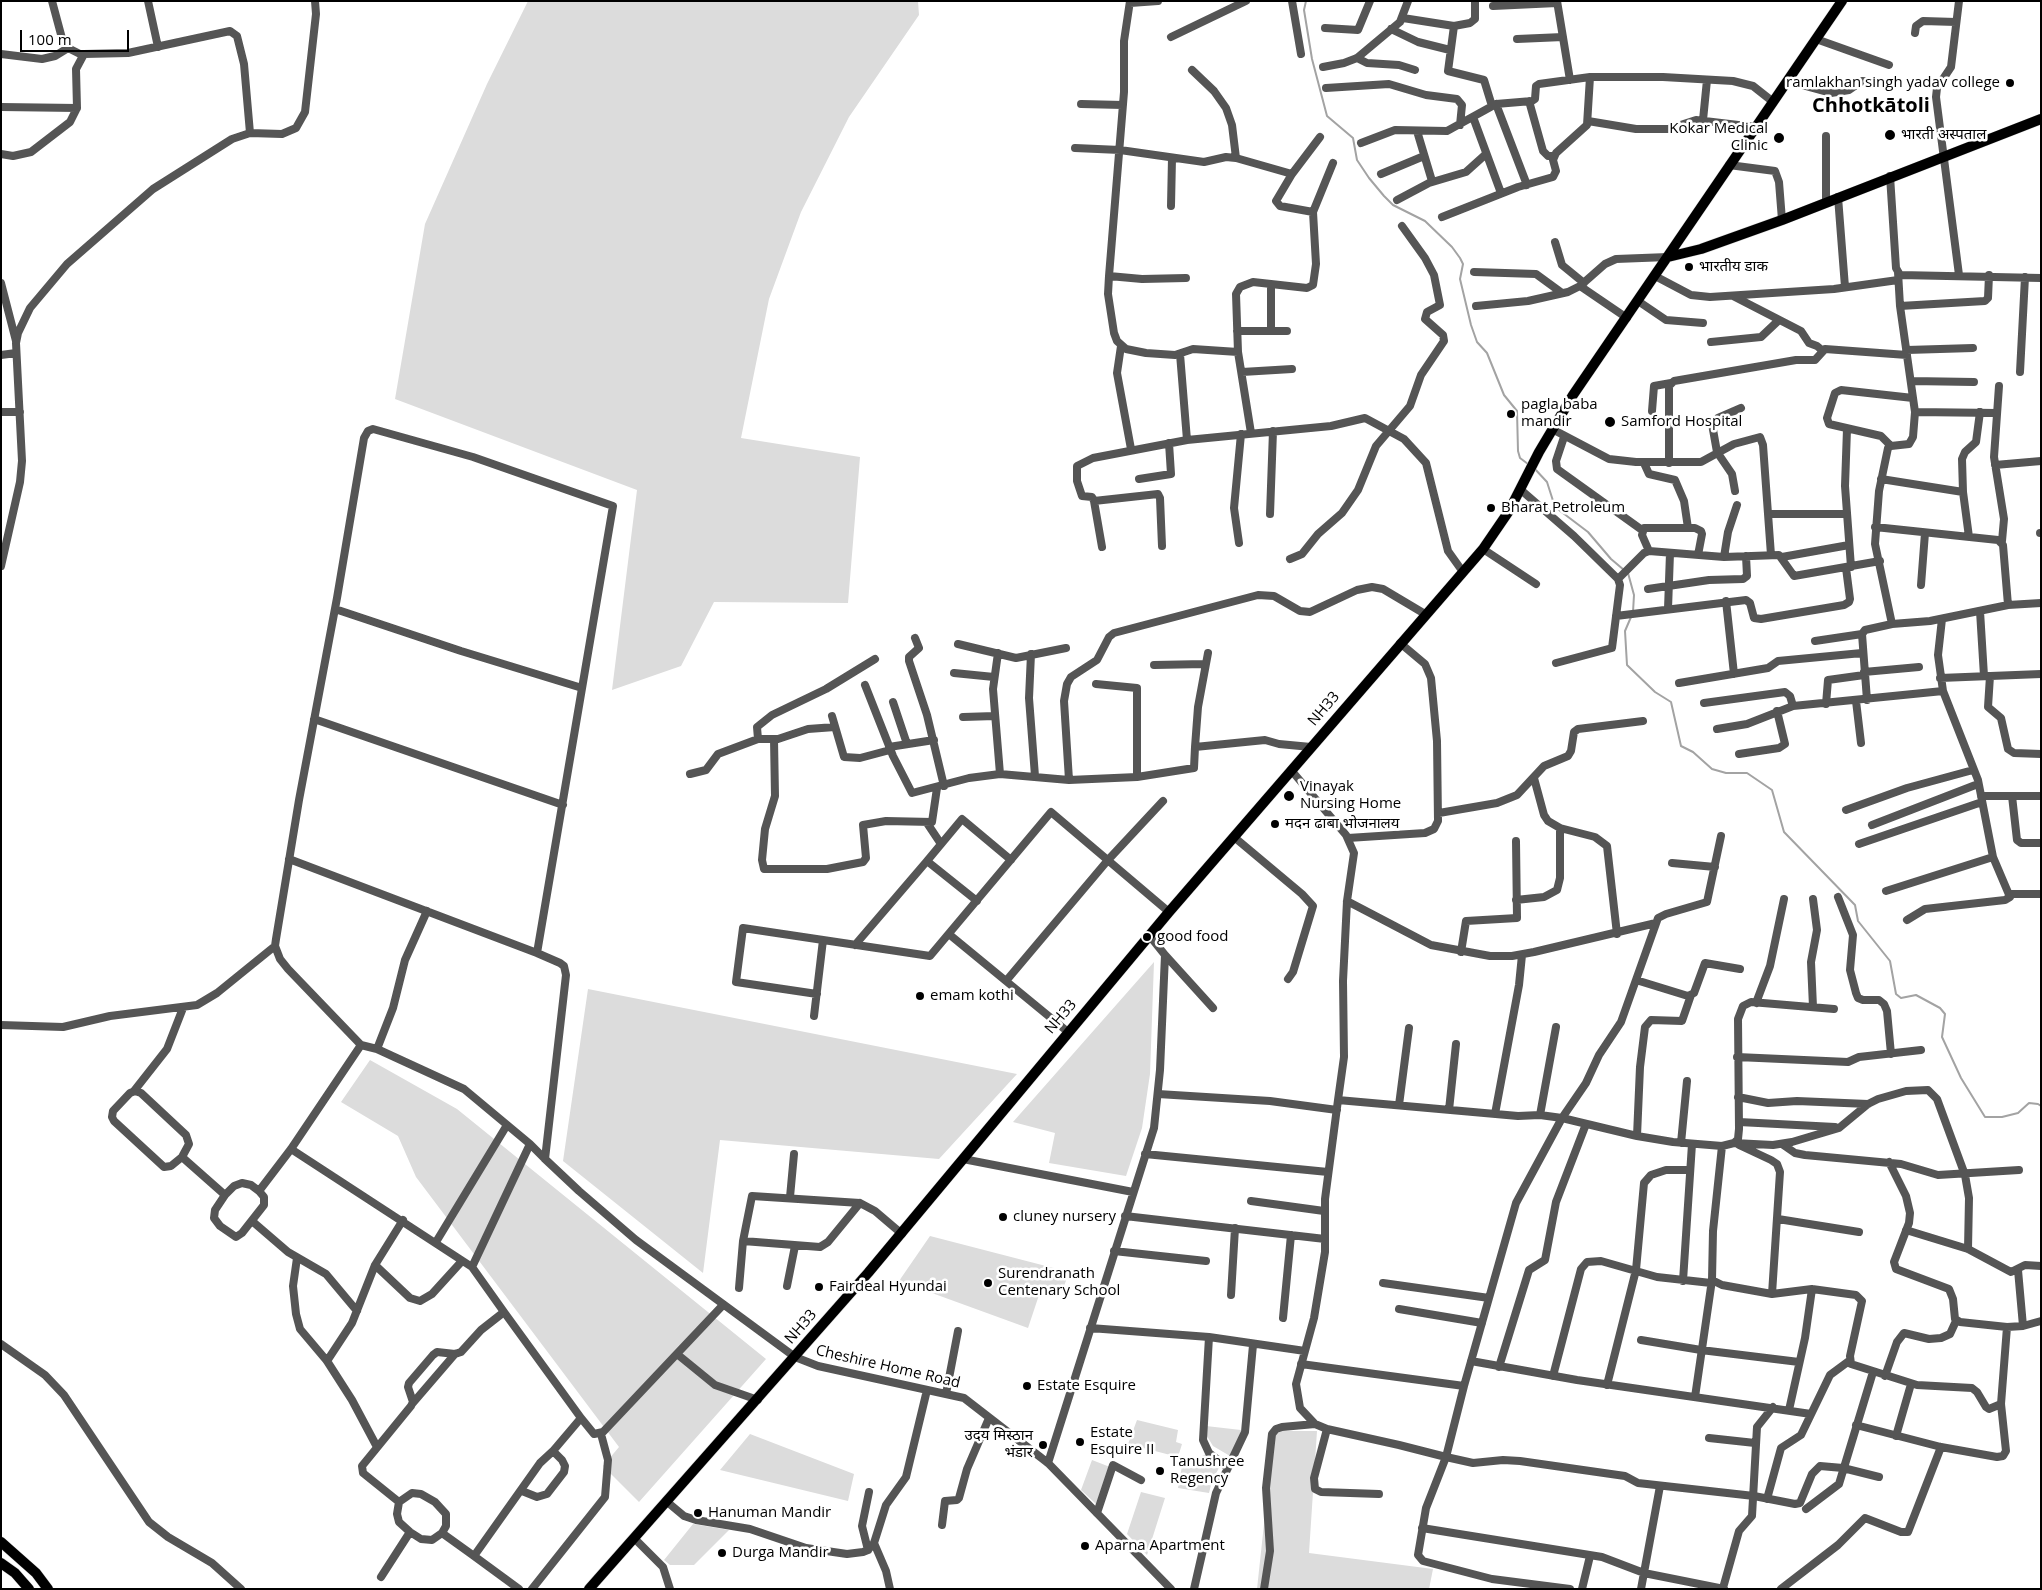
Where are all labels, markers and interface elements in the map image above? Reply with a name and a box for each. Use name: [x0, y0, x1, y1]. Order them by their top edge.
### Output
scale bar: [22, 20, 131, 52]
text: 100 m: [28, 29, 72, 49]
place label: ramlakhan singh yadav college: [1786, 74, 2000, 92]
marker: ramlakhan singh yadav college: [2004, 77, 2016, 89]
district label: Chhotkātoli: [1812, 94, 1930, 118]
place label: Kokar Medical Clinic: [1669, 120, 1768, 155]
place label: भारती अस्पताल: [1901, 126, 1986, 144]
marker: भारती अस्पताल: [1883, 128, 1897, 142]
marker: Kokar Medical Clinic: [1772, 131, 1786, 145]
place label: भारतीय डाक: [1699, 258, 1768, 276]
marker: भारतीय डाक: [1683, 261, 1695, 273]
place label: pagla baba mandir: [1521, 396, 1598, 431]
marker: pagla baba mandir: [1505, 408, 1517, 420]
place label: Samford Hospital: [1621, 413, 1742, 431]
marker: Samford Hospital: [1603, 415, 1617, 429]
place label: Bharat Petroleum: [1501, 499, 1625, 517]
marker: Bharat Petroleum: [1485, 502, 1497, 514]
street label: NH33: [1304, 688, 1344, 730]
place label: Vinayak Nursing Home: [1300, 778, 1401, 813]
marker: Vinayak Nursing Home: [1282, 789, 1296, 803]
place label: मदन ढाबा भोजनालय: [1285, 815, 1399, 833]
marker: मदन ढाबा भोजनालय: [1269, 818, 1281, 830]
place label: good food: [1157, 928, 1229, 946]
marker: good food: [1141, 931, 1153, 943]
place label: emam kothi: [930, 987, 1014, 1005]
marker: emam kothi: [914, 990, 926, 1002]
street label: NH33: [1041, 996, 1081, 1038]
place label: cluney nursery: [1013, 1208, 1116, 1226]
marker: cluney nursery: [997, 1211, 1009, 1223]
place label: Surendranath Centenary School: [998, 1265, 1120, 1300]
marker: Surendranath Centenary School: [982, 1277, 994, 1289]
place label: Fairdeal Hyundai: [829, 1278, 947, 1296]
marker: Fairdeal Hyundai: [813, 1281, 825, 1293]
street label: NH33: [781, 1306, 821, 1348]
street label: Cheshire Home Road: [814, 1342, 962, 1392]
place label: Estate Esquire: [1037, 1377, 1136, 1395]
marker: Estate Esquire: [1021, 1380, 1033, 1392]
place label: Estate Esquire II: [1090, 1424, 1154, 1459]
place label: उदय मिस्ठान भंडार: [965, 1427, 1033, 1462]
marker: Estate Esquire II: [1074, 1436, 1086, 1448]
marker: उदय मिस्ठान भंडार: [1037, 1439, 1049, 1451]
place label: Tanushree Regency: [1170, 1453, 1244, 1488]
marker: Tanushree Regency: [1154, 1465, 1166, 1477]
place label: Hanuman Mandir: [708, 1504, 831, 1522]
marker: Hanuman Mandir: [692, 1507, 704, 1519]
place label: Aparna Apartment: [1095, 1537, 1225, 1555]
marker: Aparna Apartment: [1079, 1540, 1091, 1552]
place label: Durga Mandir: [732, 1544, 829, 1562]
marker: Durga Mandir: [716, 1547, 728, 1559]

